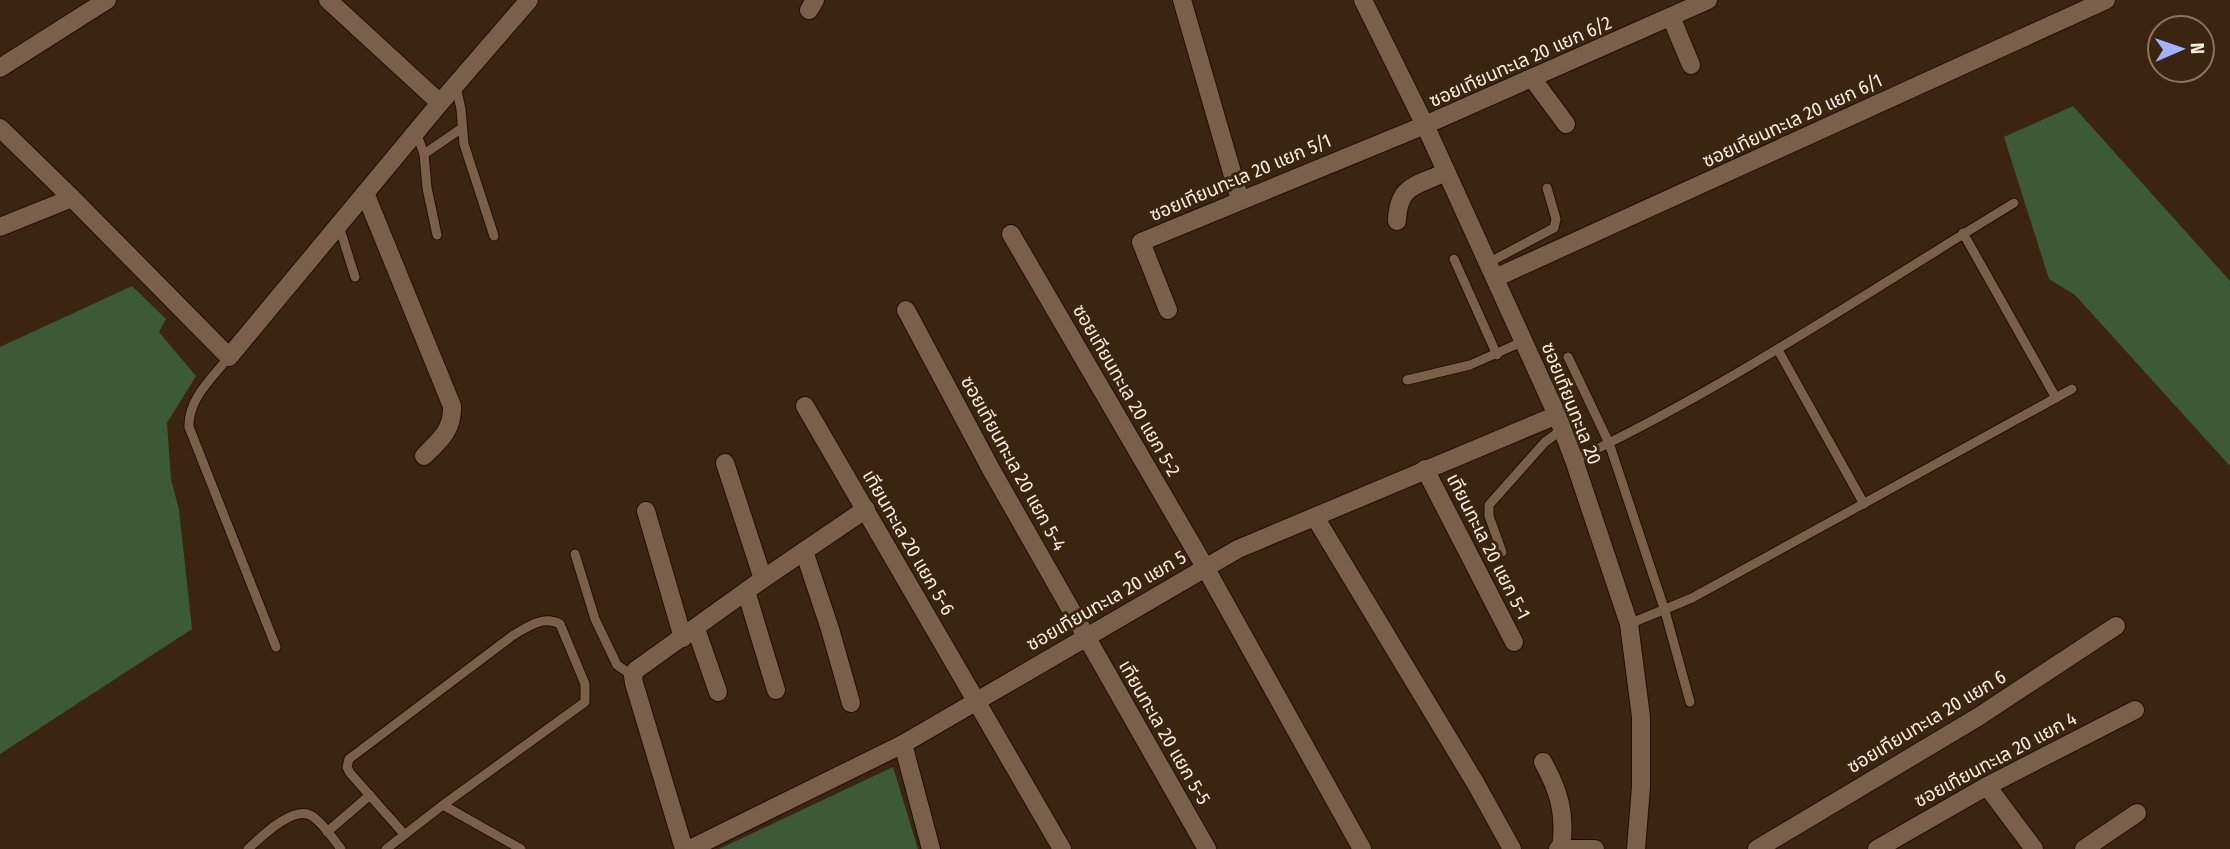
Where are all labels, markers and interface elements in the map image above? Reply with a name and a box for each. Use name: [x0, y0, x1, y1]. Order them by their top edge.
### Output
street label: ซอยเทียนทะเล 20 แยก 6/2: [1425, 11, 1615, 112]
north arrow: [2146, 14, 2216, 84]
text: N: [2186, 42, 2209, 55]
street label: ซอยเทียนทะเล 20 แยก 6/1: [1699, 69, 1886, 172]
street label: ซอยเทียนทะเล 20 แยก 5/1: [1146, 129, 1335, 226]
street label: ซอยเทียนทะเล 20 แยก 5-2: [1068, 300, 1185, 480]
street label: ซอยเทียนทะเล 20: [1537, 339, 1607, 468]
street label: ซอยเทียนทะเล 20 แยก 5-4: [956, 372, 1071, 555]
street label: เทียนทะเล 20 แยก 5-6: [858, 465, 960, 619]
street label: เทียนทะเล 20 แยก 5-1: [1442, 469, 1535, 623]
street label: ซอยเทียนทะเล 20 แยก 5: [1022, 545, 1190, 656]
street label: เทียนทะเล 20 แยก 5-5: [1114, 656, 1215, 809]
street label: ซอยเทียนทะเล 20 แยก 6: [1843, 665, 2010, 778]
street label: ซอยเทียนทะเล 20 แยก 4: [1910, 707, 2080, 812]

